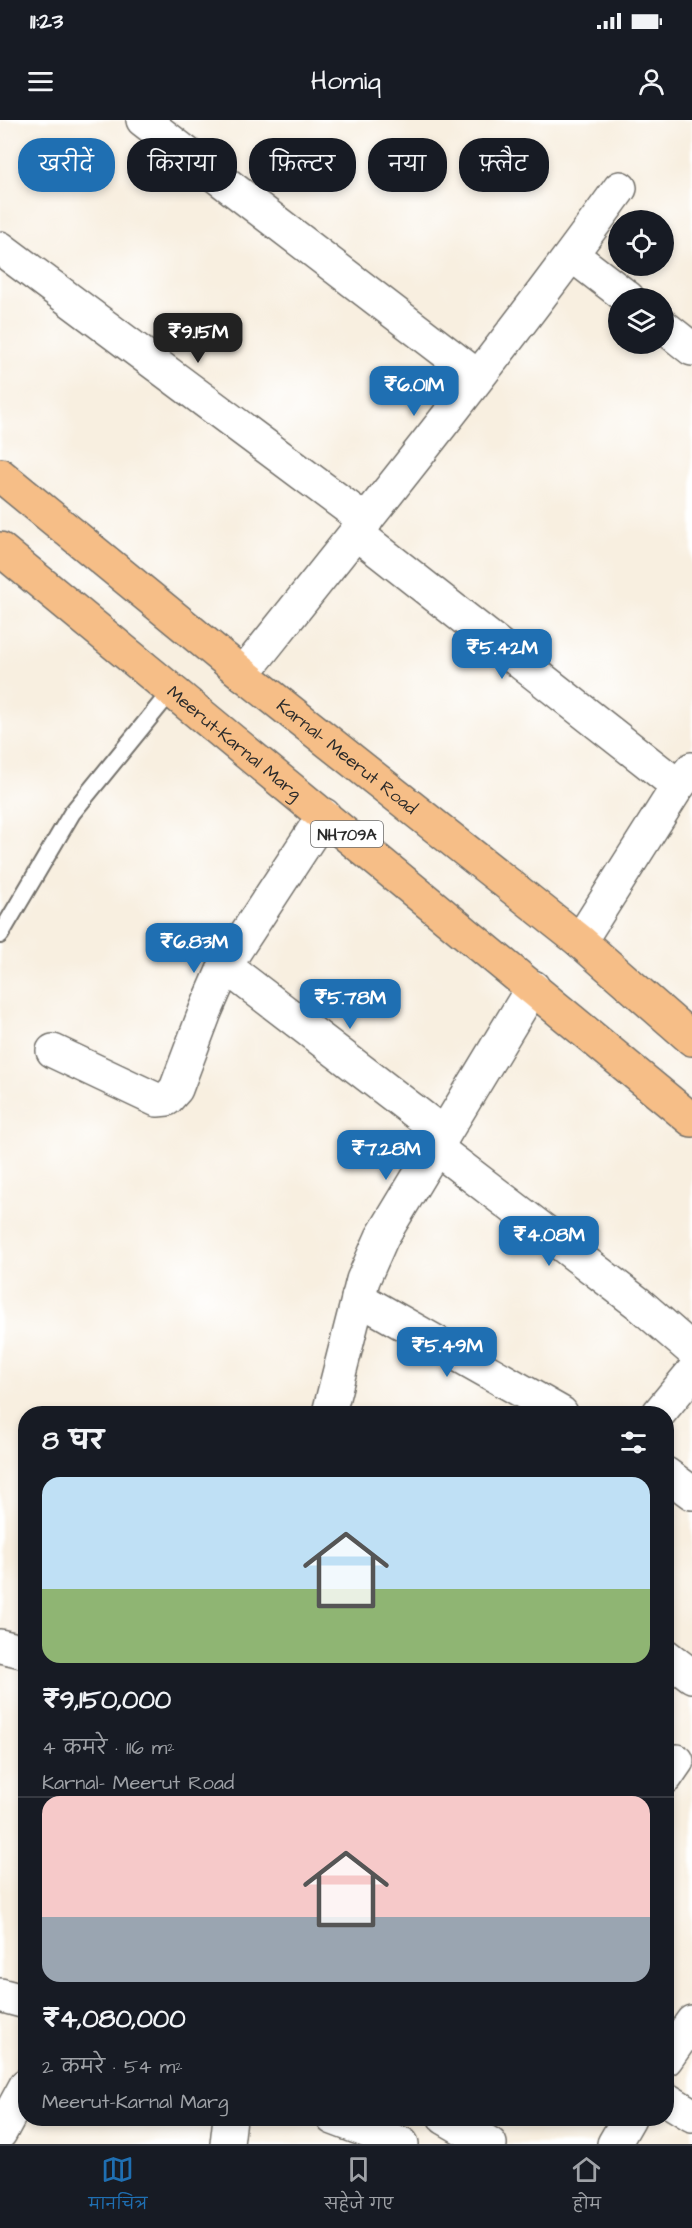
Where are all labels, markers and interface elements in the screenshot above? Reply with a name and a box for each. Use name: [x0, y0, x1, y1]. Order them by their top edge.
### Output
text: 11:23: [30, 6, 63, 37]
text: Homiq: [311, 62, 381, 100]
icon: menu: [24, 65, 57, 98]
icon: person: [635, 65, 668, 98]
chip: खरीदें: [18, 138, 115, 192]
chip: किराया: [127, 138, 237, 192]
chip: फ़िल्टर: [249, 138, 356, 192]
chip: नया: [368, 138, 447, 192]
chip: फ़्लैट: [459, 138, 549, 192]
map controls: [608, 210, 674, 354]
button: locate: [608, 210, 674, 276]
button: layers: [608, 288, 674, 354]
pin: ₹9.15M: [149, 313, 247, 364]
text: ₹9.15M: [167, 318, 229, 346]
pin: ₹6.01M: [365, 366, 463, 417]
text: ₹6.01M: [384, 371, 444, 399]
pin: ₹5.42M: [453, 629, 551, 680]
text: ₹5.42M: [466, 634, 538, 662]
street label: Meerut-Karnal Marg: [161, 680, 307, 807]
street label: Karnal- Meerut Road: [271, 693, 423, 821]
road number: NH709A: [311, 821, 383, 847]
pin: ₹6.83M: [145, 923, 243, 974]
text: ₹6.83M: [160, 928, 228, 956]
pin: ₹5.78M: [301, 979, 399, 1030]
text: ₹5.78M: [314, 984, 386, 1012]
pin: ₹7.28M: [337, 1130, 435, 1181]
text: ₹7.28M: [351, 1135, 421, 1163]
pin: ₹4.08M: [500, 1216, 598, 1267]
text: ₹4.08M: [513, 1221, 585, 1249]
pin: ₹5.49M: [398, 1327, 496, 1378]
text: ₹5.49M: [411, 1332, 483, 1360]
text: 8 घर: [42, 1423, 104, 1459]
icon: filters: [617, 1426, 650, 1459]
icon: home: [292, 1516, 400, 1624]
text: ₹9,150,000: [42, 1682, 171, 1718]
text: 4 कमरे · 116 m²: [42, 1734, 175, 1762]
text: Karnal- Meerut Road: [42, 1769, 234, 1797]
icon: home: [292, 1835, 400, 1943]
text: ₹4,080,000: [42, 2001, 186, 2037]
text: 2 कमरे · 54 m²: [42, 2053, 183, 2081]
text: Meerut-Karnal Marg: [42, 2088, 228, 2116]
tab: मानचित्र: [89, 2153, 147, 2221]
tab: सहेजे गए: [324, 2153, 393, 2221]
tab: होम: [570, 2153, 603, 2221]

